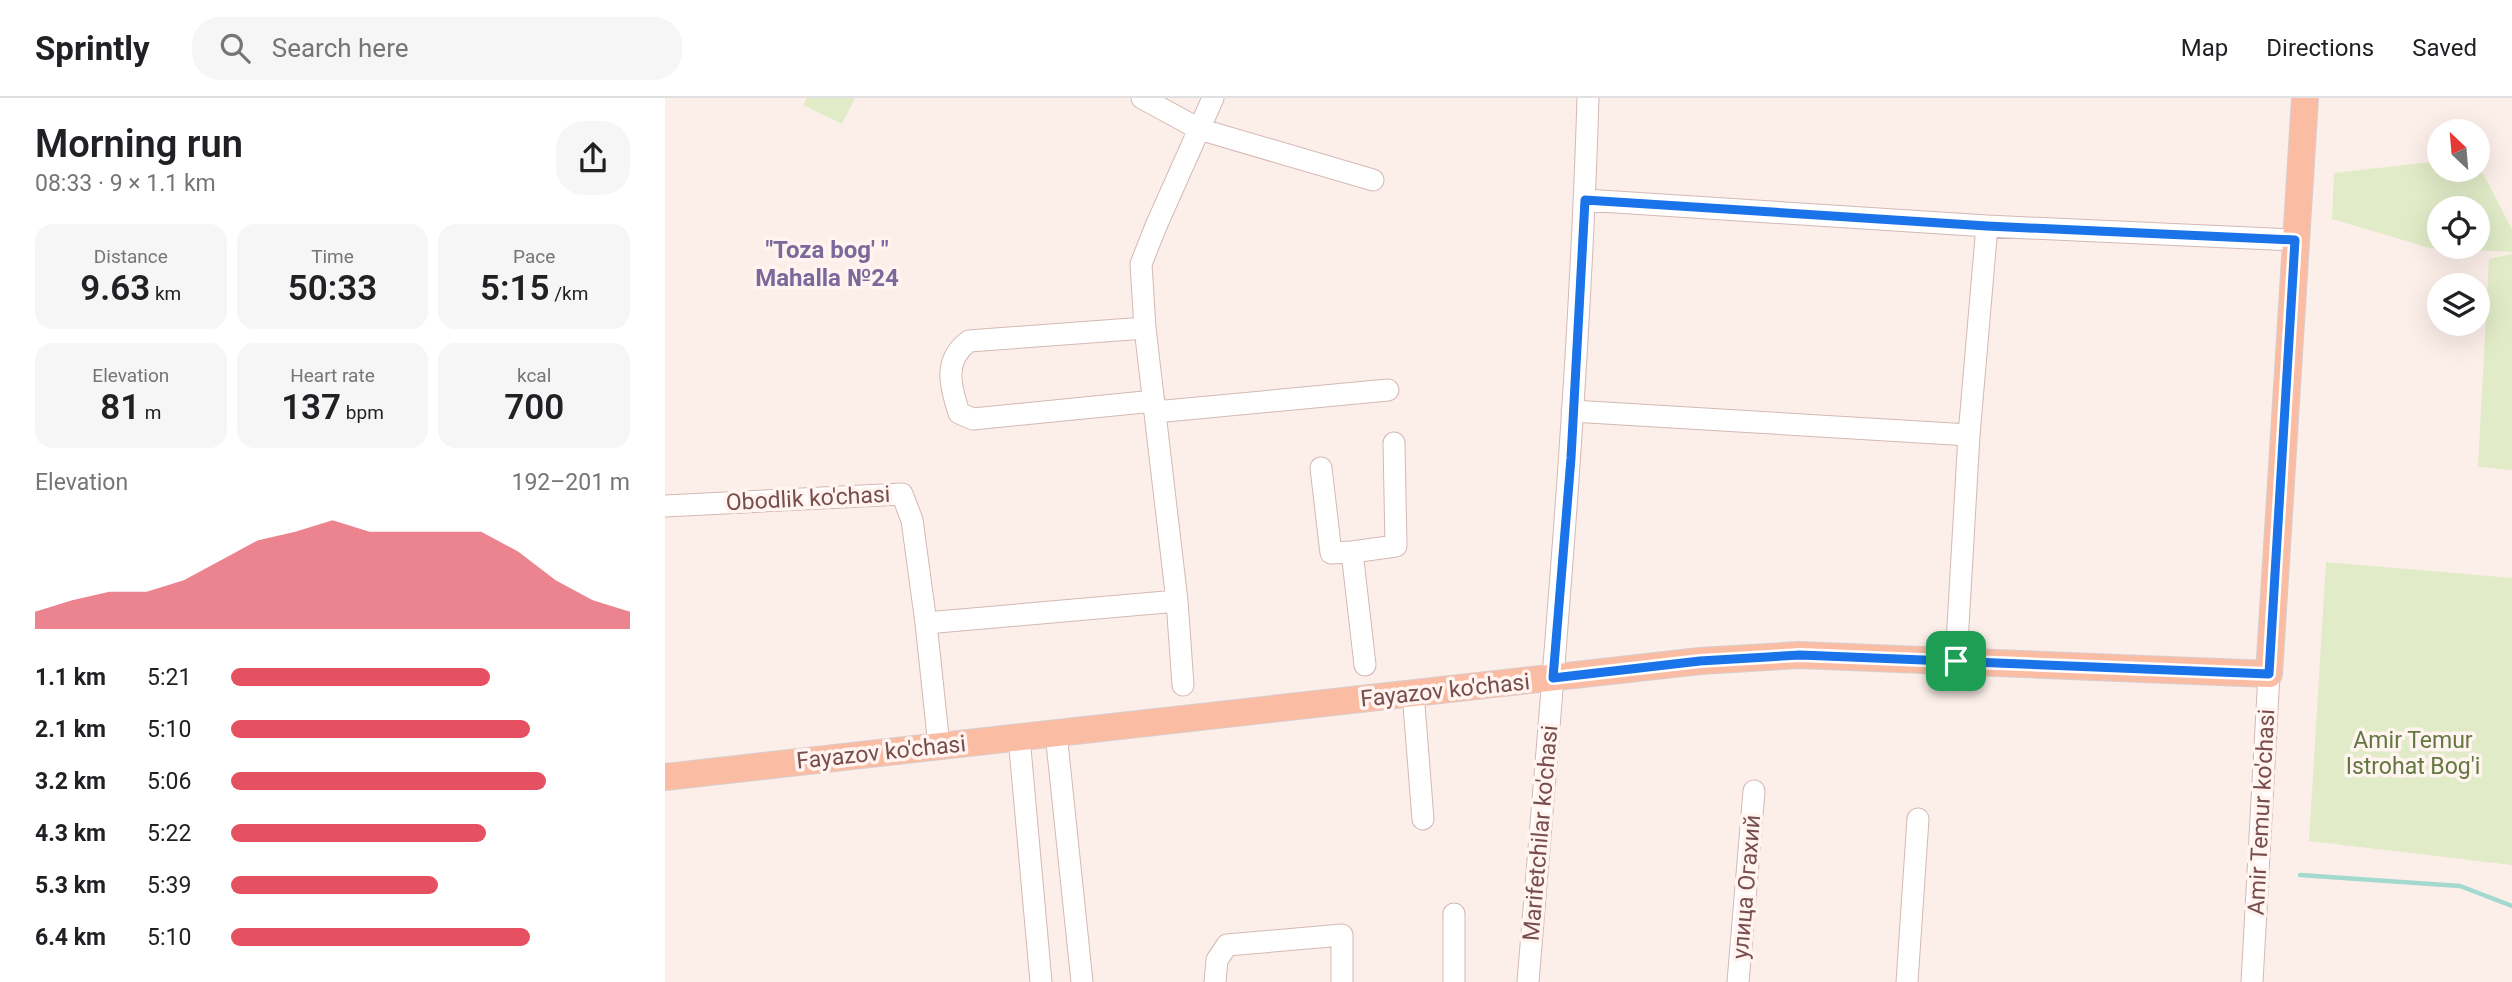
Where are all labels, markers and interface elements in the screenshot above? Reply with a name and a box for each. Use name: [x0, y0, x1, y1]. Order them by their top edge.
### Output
search box: [192, 17, 682, 80]
text: Sprintly: [35, 29, 150, 68]
icon: search: [216, 29, 254, 67]
text: Search here: [272, 33, 409, 63]
text: Map: [2181, 34, 2228, 62]
text: Directions: [2266, 34, 2374, 62]
text: Saved: [2412, 34, 2477, 62]
north arrow: [2427, 119, 2490, 182]
map controls: [2427, 119, 2490, 336]
button: share: [556, 121, 630, 195]
text: Morning run: [35, 122, 243, 166]
text: 08:33 · 9 × 1.1 km: [35, 170, 216, 197]
button: locate: [2427, 196, 2490, 259]
district label: "Toza bog' " Mahalla №24: [755, 236, 899, 292]
text: Distance: [94, 245, 168, 268]
text: Time: [311, 245, 354, 268]
text: Pace: [513, 245, 555, 268]
text: 9.63: [80, 268, 150, 309]
text: 50:33: [288, 268, 377, 309]
text: 5:15: [480, 268, 550, 309]
button: layers: [2427, 273, 2490, 336]
text: km: [150, 282, 181, 305]
text: /km: [550, 282, 588, 305]
text: Elevation: [92, 364, 169, 387]
text: Heart rate: [290, 364, 375, 387]
text: kcal: [517, 364, 551, 387]
text: 81: [100, 387, 140, 428]
text: 137: [281, 387, 341, 428]
text: 700: [504, 387, 564, 428]
text: m: [140, 401, 162, 424]
text: bpm: [341, 401, 384, 424]
text: Elevation: [35, 469, 128, 496]
text: 192–201 m: [511, 469, 630, 496]
street label: Obodlik ko'chasi: [725, 481, 891, 516]
pin: [1926, 631, 1986, 691]
icon: arrive: [1937, 642, 1975, 680]
text: 1.1 km: [35, 664, 106, 691]
text: 5:21: [147, 664, 191, 691]
street label: Fayazov ko'chasi: [1359, 668, 1531, 713]
street label: Amir Temur ko'chasi: [2243, 708, 2280, 916]
text: 2.1 km: [35, 716, 106, 743]
text: 5:10: [147, 716, 191, 743]
street label: Marifetchilar ko'chasi: [1518, 724, 1563, 942]
park label: Amir Temur Istrohat Bog'i: [2346, 727, 2480, 780]
street label: Fayazov ko'chasi: [795, 730, 967, 775]
text: 3.2 km: [35, 768, 106, 795]
text: 5:06: [147, 768, 191, 795]
street label: улица Огахий: [1727, 814, 1766, 960]
text: 4.3 km: [35, 820, 106, 847]
text: 5:22: [147, 820, 191, 847]
text: 5.3 km: [35, 872, 106, 899]
text: 5:39: [147, 872, 191, 899]
text: 6.4 km: [35, 924, 106, 951]
text: 5:10: [147, 924, 191, 951]

